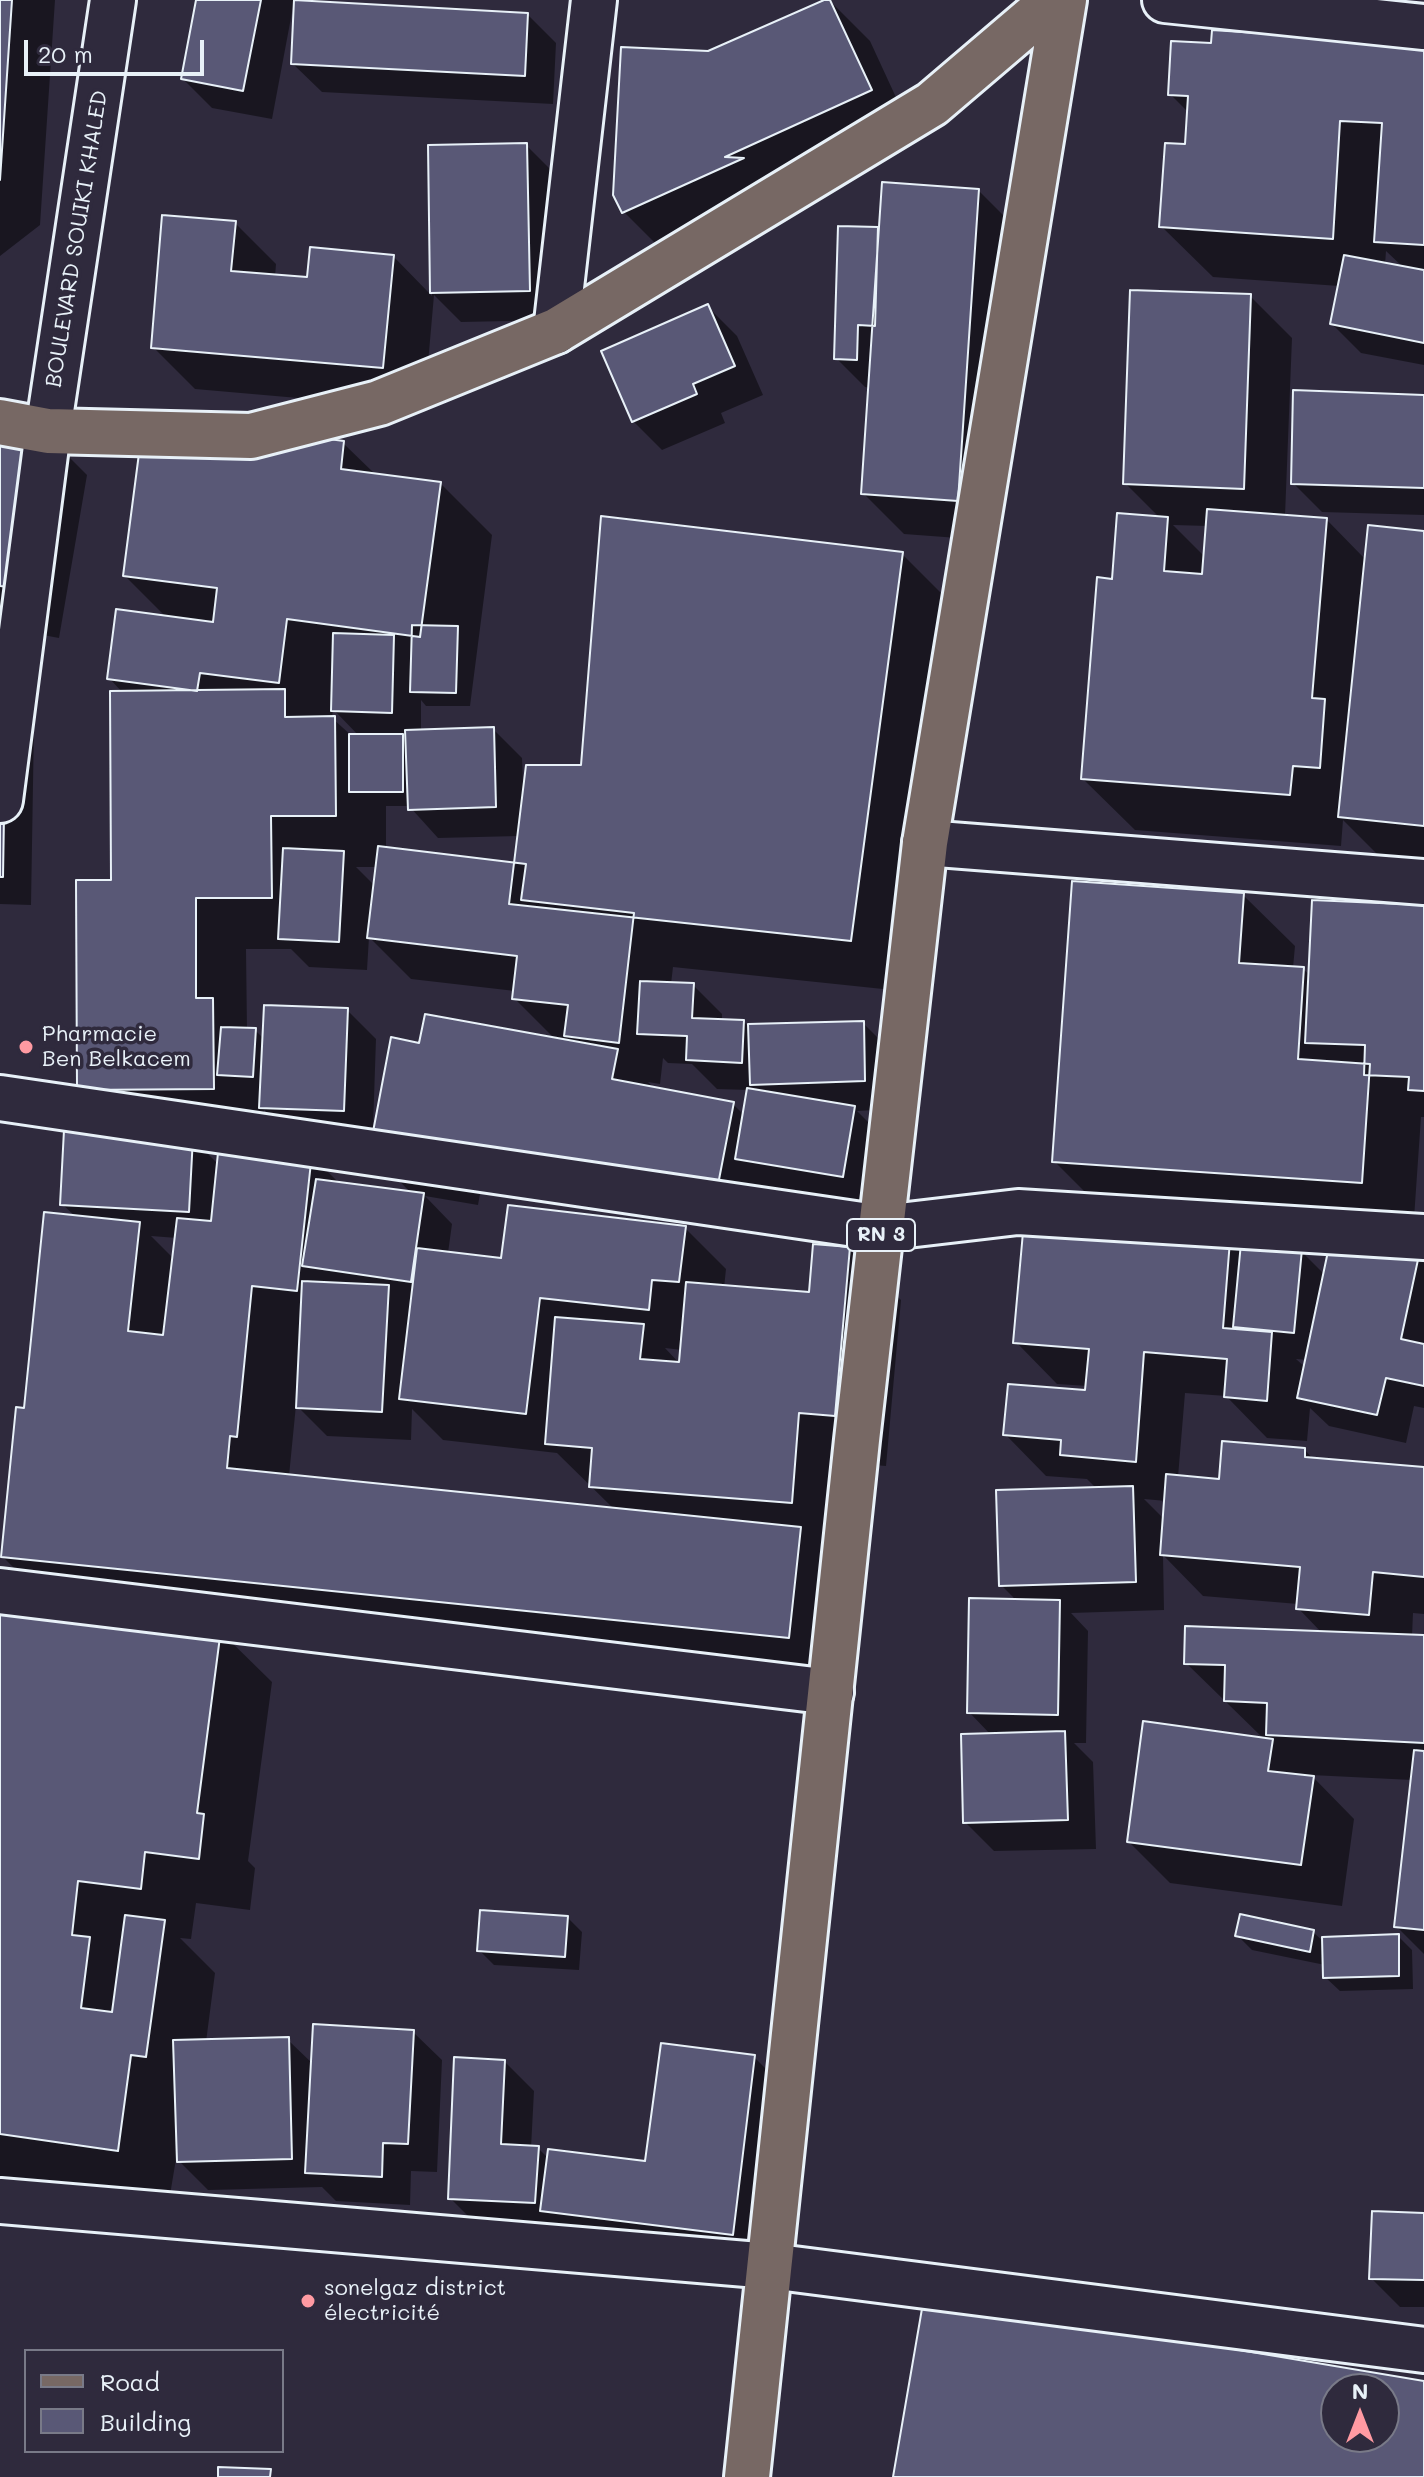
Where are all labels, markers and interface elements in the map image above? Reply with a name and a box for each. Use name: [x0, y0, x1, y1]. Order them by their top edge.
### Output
scale bar: [28, 24, 208, 74]
text: 20 m: [38, 38, 93, 69]
street label: BOULEVARD SOUIKI KHALED: [40, 89, 114, 389]
place label: Pharmacie Ben Belkacem: [42, 1021, 191, 1072]
marker: Pharmacie Ben Belkacem: [17, 1038, 35, 1056]
road number: RN 3: [847, 1219, 915, 1251]
place label: sonelgaz district électricité: [324, 2275, 506, 2326]
marker: sonelgaz district électricité: [299, 2292, 317, 2310]
legend: [24, 2349, 284, 2453]
text: Road: [100, 2366, 160, 2397]
north arrow: [1320, 2373, 1400, 2453]
text: N: [1352, 2376, 1368, 2405]
text: Building: [100, 2406, 191, 2437]

